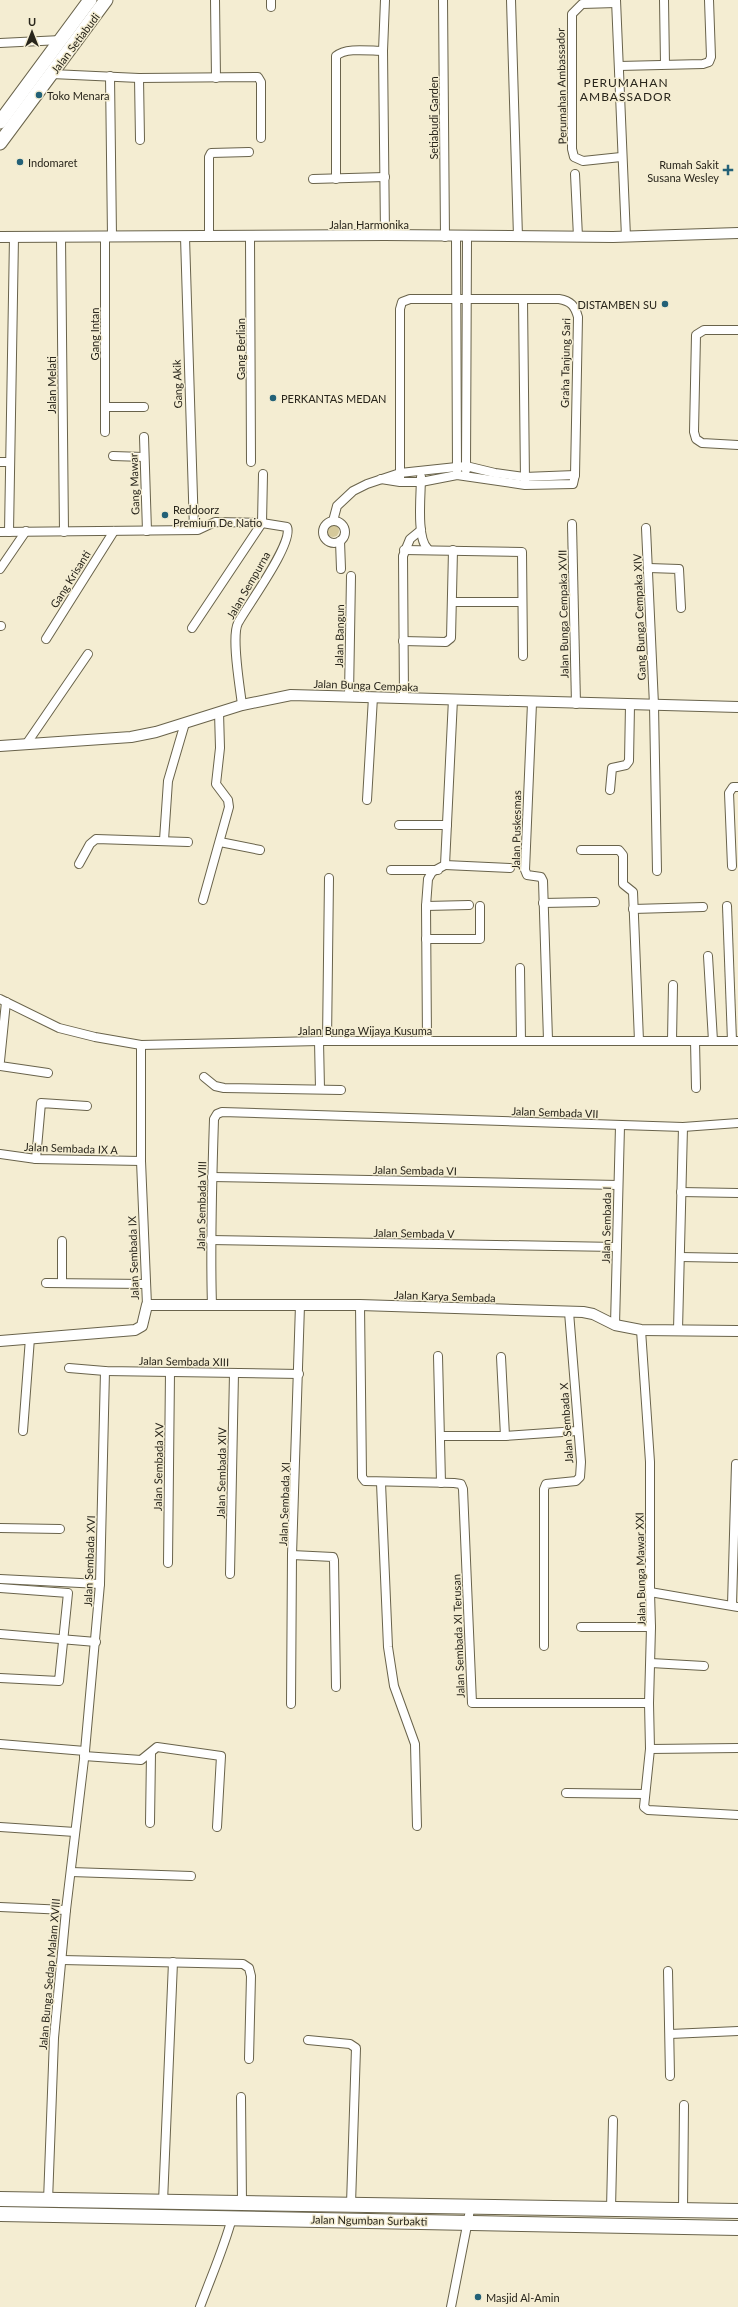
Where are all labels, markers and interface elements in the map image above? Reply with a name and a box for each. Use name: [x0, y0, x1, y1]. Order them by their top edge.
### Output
street label: Jalan Setiabudi: [48, 10, 102, 76]
north arrow: [12, 12, 52, 52]
text: U: [28, 15, 36, 28]
street label: Perumahan Ambassador: [553, 28, 569, 144]
district label: PERUMAHAN AMBASSADOR: [580, 75, 672, 104]
street label: Setiabudi Garden: [427, 76, 440, 160]
place label: Toko Menara: [47, 89, 110, 102]
marker: Toko Menara: [34, 90, 44, 100]
place label: Indomaret: [28, 156, 78, 169]
marker: Indomaret: [15, 157, 25, 167]
place label: Rumah Sakit Susana Wesley: [647, 158, 719, 184]
marker: Rumah Sakit Susana Wesley: [722, 164, 734, 176]
street label: Jalan Harmonika: [329, 218, 409, 231]
place label: DISTAMBEN SU: [577, 298, 657, 311]
marker: DISTAMBEN SU: [660, 299, 670, 309]
street label: Gang Intan: [88, 308, 101, 360]
street label: Gang Berlian: [234, 318, 247, 380]
street label: Graha Tanjung Sari: [558, 318, 572, 408]
street label: Jalan Melati: [45, 356, 58, 414]
street label: Gang Akik: [170, 359, 184, 409]
place label: PERKANTAS MEDAN: [281, 392, 387, 405]
marker: PERKANTAS MEDAN: [268, 393, 278, 403]
street label: Gang Mawar: [126, 453, 142, 515]
place label: Reddoorz Premium De Natio: [173, 503, 262, 529]
marker: Reddoorz Premium De Natio: [160, 510, 170, 520]
street label: Gang Krisanti: [47, 548, 93, 610]
street label: Jalan Sempurna: [223, 549, 273, 621]
street label: Jalan Bunga Cempaka XVII: [555, 550, 571, 678]
street label: Gang Bunga Cempaka XIV: [630, 553, 648, 681]
street label: Jalan Bangun: [332, 604, 346, 668]
street label: Jalan Bunga Cempaka: [313, 677, 419, 693]
street label: Jalan Puskesmas: [509, 790, 523, 870]
street label: Jalan Bunga Wijaya Kusuma: [298, 1024, 432, 1037]
street label: Jalan Sembada VII: [511, 1104, 599, 1120]
street label: Jalan Sembada IX A: [24, 1140, 119, 1156]
street label: Jalan Sembada VIII: [194, 1161, 208, 1251]
street label: Jalan Sembada VI: [373, 1163, 457, 1177]
street label: Jalan Sembada I: [599, 1186, 613, 1264]
street label: Jalan Sembada IX: [125, 1215, 141, 1300]
street label: Jalan Sembada V: [373, 1226, 455, 1240]
street label: Jalan Karya Sembada: [394, 1288, 496, 1304]
street label: Jalan Sembada XIII: [139, 1354, 229, 1368]
street label: Jalan Sembada X: [557, 1381, 575, 1464]
street label: Jalan Sembada XV: [151, 1422, 165, 1511]
street label: Jalan Sembada XIV: [214, 1427, 228, 1519]
street label: Jalan Sembada XI: [276, 1462, 292, 1546]
street label: Jalan Bunga Mawar XXI: [633, 1512, 647, 1626]
street label: Jalan Sembada XVI: [81, 1515, 97, 1607]
street label: Jalan Sembada XI Terusan: [449, 1574, 467, 1698]
street label: Jalan Bunga Sedap Malam XVIII: [36, 1898, 62, 2050]
street label: Jalan Ngumban Surbakti: [311, 2212, 428, 2228]
place label: Masjid Al-Amin: [486, 2291, 560, 2304]
marker: Masjid Al-Amin: [473, 2292, 483, 2302]

